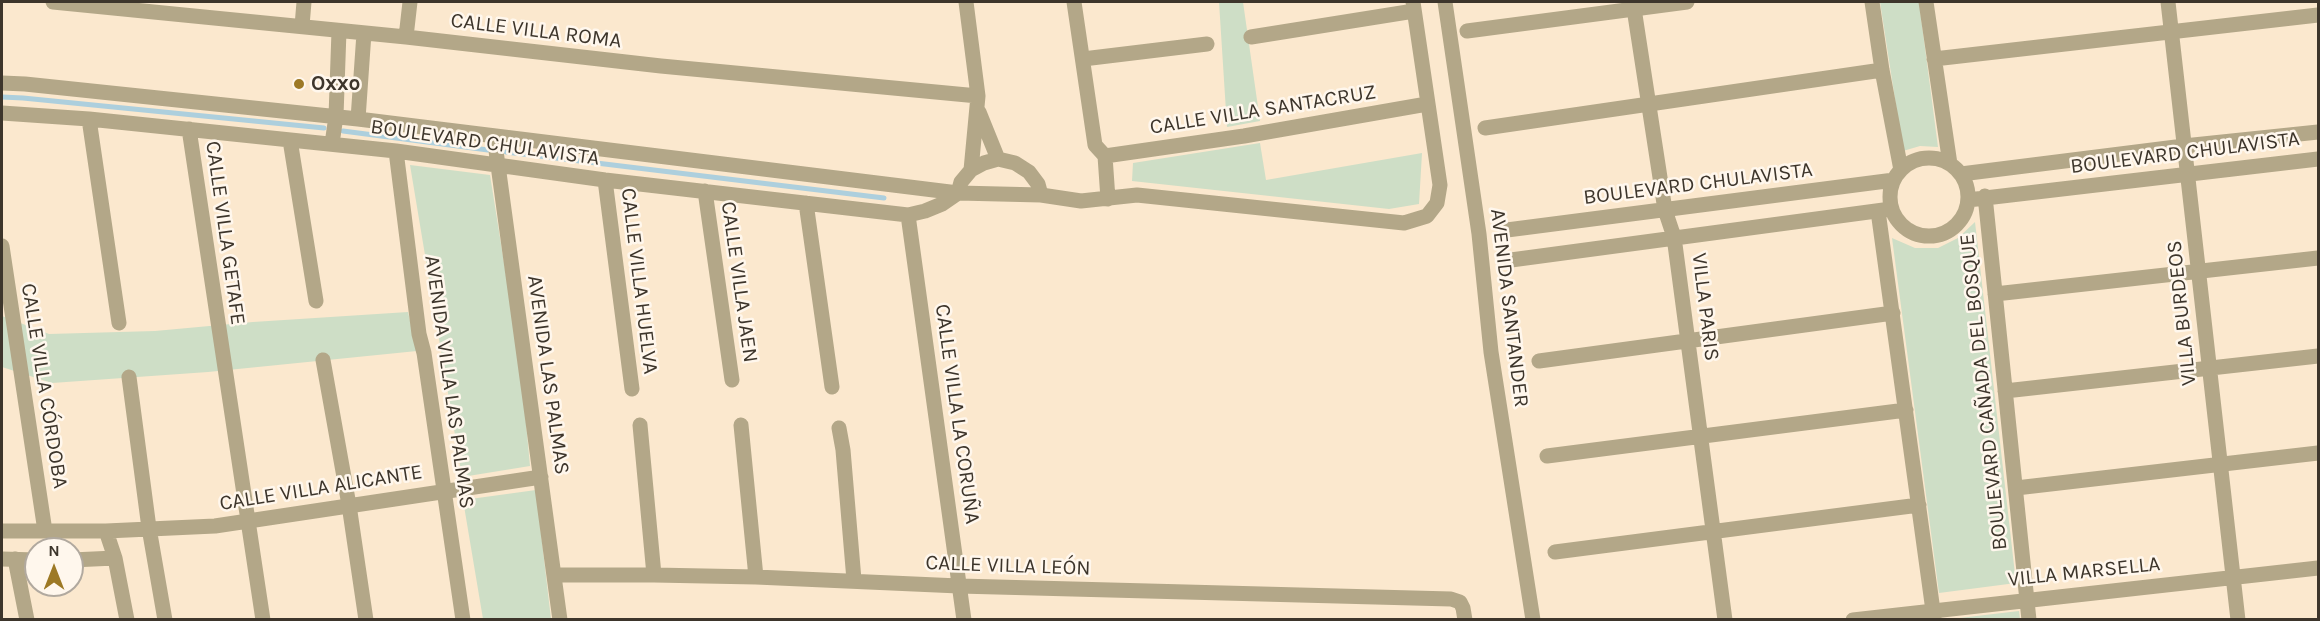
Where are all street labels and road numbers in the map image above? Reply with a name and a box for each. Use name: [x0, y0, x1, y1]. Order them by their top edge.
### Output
street label: CALLE VILLA ROMA: [449, 8, 623, 54]
street label: CALLE VILLA SANTACRUZ: [1148, 80, 1378, 140]
street label: BOULEVARD CHULAVISTA: [369, 114, 601, 172]
street label: BOULEVARD CHULAVISTA: [2069, 126, 2301, 180]
street label: CALLE VILLA GETAFE: [200, 139, 250, 327]
street label: BOULEVARD CHULAVISTA: [1582, 157, 1814, 211]
street label: CALLE VILLA HUELVA: [615, 186, 663, 376]
street label: CALLE VILLA JAEN: [715, 200, 763, 364]
street label: AVENIDA SANTANDER: [1484, 207, 1534, 409]
street label: BOULEVARD CAÑADA DEL BOSQUE: [1955, 233, 2013, 551]
street label: VILLA BURDEOS: [2162, 239, 2202, 387]
street label: VILLA PARIS: [1686, 252, 1724, 362]
street label: AVENIDA VILLA LAS PALMAS: [419, 254, 479, 510]
street label: AVENIDA LAS PALMAS: [522, 274, 574, 476]
street label: CALLE VILLA CÓRDOBA: [15, 282, 73, 490]
street label: CALLE VILLA LA CORUÑA: [929, 302, 985, 526]
street label: CALLE VILLA ALICANTE: [218, 460, 424, 516]
street label: CALLE VILLA LEÓN: [925, 551, 1091, 581]
street label: VILLA MARSELLA: [2006, 551, 2162, 593]

